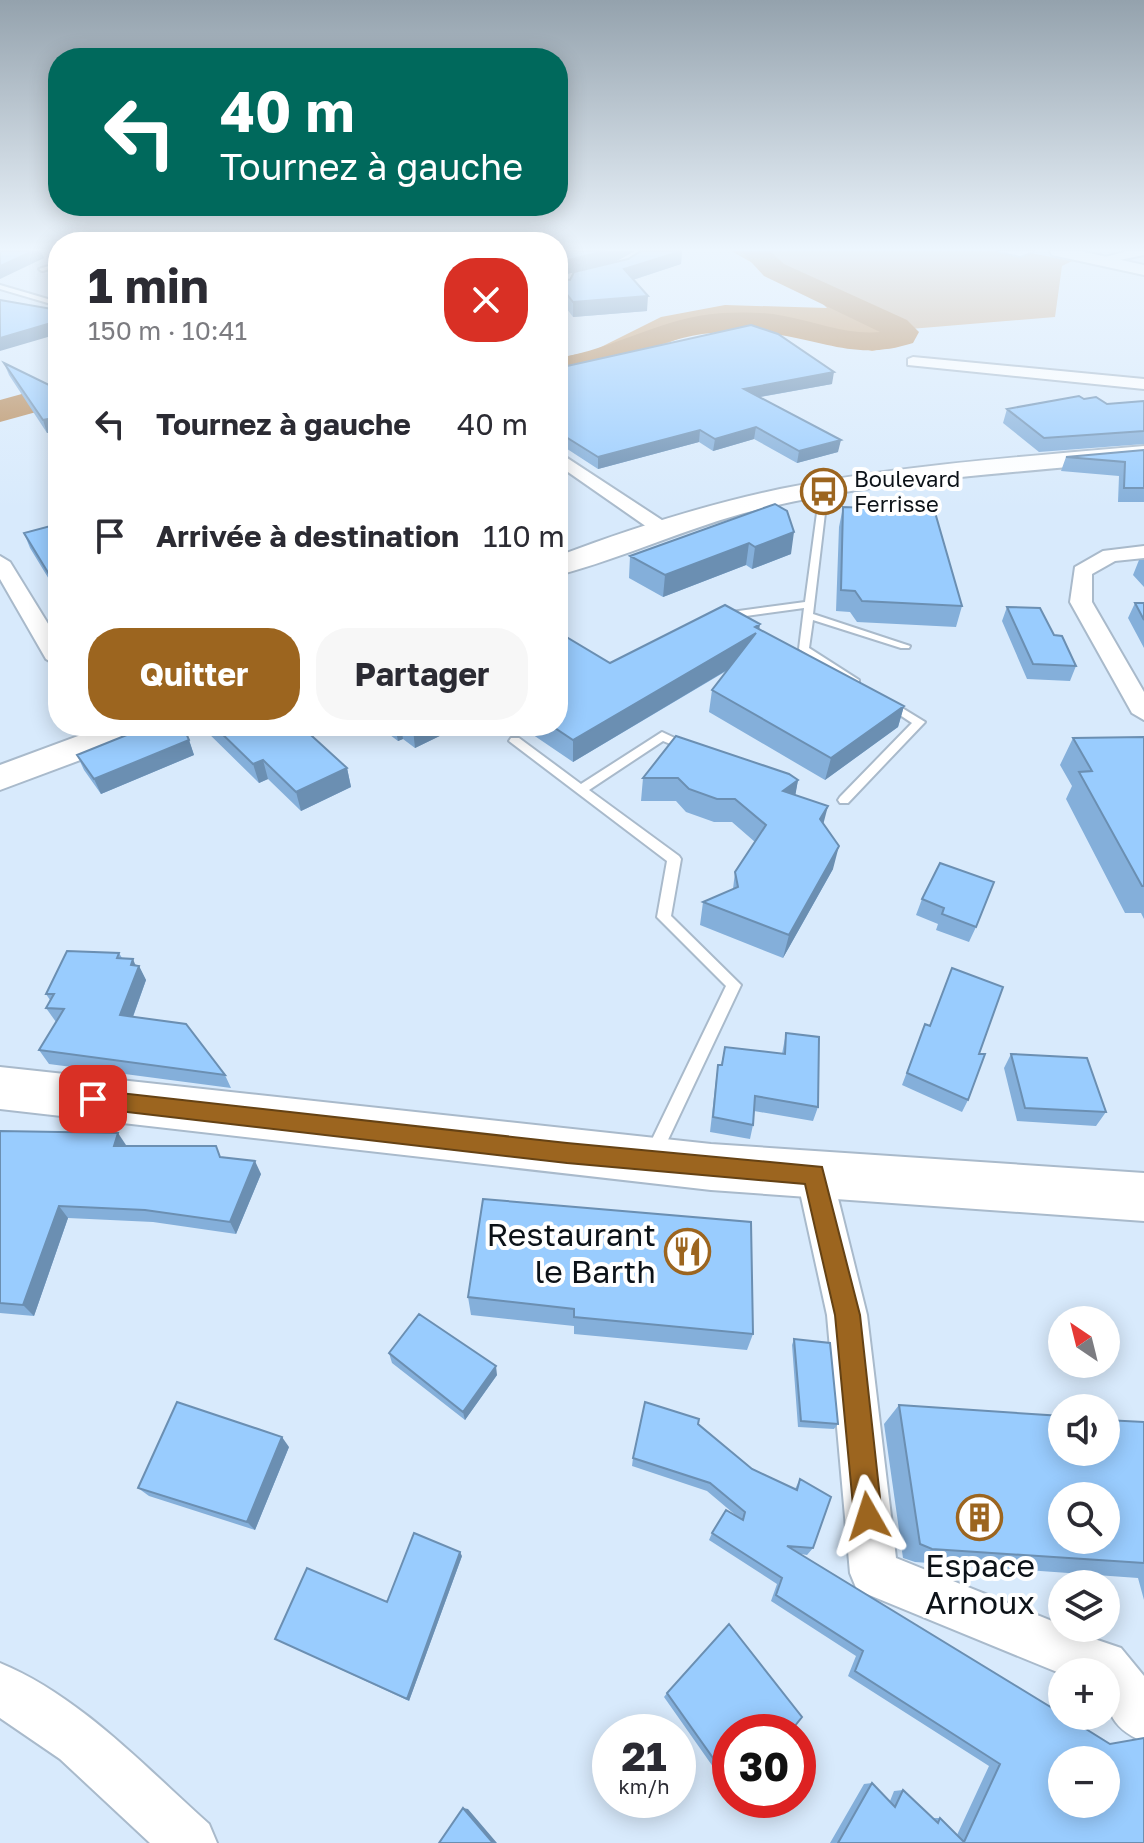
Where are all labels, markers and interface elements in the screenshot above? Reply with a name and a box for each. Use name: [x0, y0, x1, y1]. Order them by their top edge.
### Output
text: 40 m: [220, 77, 354, 144]
icon: left: [88, 80, 192, 184]
text: Tournez à gauche: [220, 145, 523, 188]
text: 1 min: [88, 256, 209, 314]
button: close: [444, 258, 528, 342]
text: 150 m · 10:41: [88, 315, 247, 346]
icon: left: [88, 402, 132, 446]
text: Tournez à gauche: [156, 406, 411, 442]
text: 40 m: [457, 406, 528, 442]
place label: Boulevard Ferrisse: [854, 465, 960, 517]
bus stop icon: Boulevard Ferrisse: [799, 467, 847, 515]
icon: arrive: [88, 514, 132, 558]
text: Arrivée à destination: [156, 518, 459, 554]
text: 110 m: [483, 518, 565, 554]
button: Quitter: [88, 628, 300, 720]
button: Partager: [316, 628, 528, 720]
pin: [59, 1065, 127, 1133]
icon: arrive: [71, 1077, 115, 1121]
place label: Restaurant le Barth: [486, 1215, 656, 1290]
restaurant icon: Restaurant le Barth: [663, 1228, 711, 1276]
north arrow: [1048, 1306, 1120, 1378]
map controls: [1048, 1306, 1120, 1818]
button: sound: [1048, 1394, 1120, 1466]
position arrow: [826, 1474, 910, 1558]
button: search: [1048, 1482, 1120, 1554]
building icon: Espace Arnoux: [956, 1494, 1004, 1542]
place label: Espace Arnoux: [925, 1546, 1035, 1621]
button: layers: [1048, 1570, 1120, 1642]
button: +: [1048, 1658, 1120, 1730]
speed limit sign: 30: [712, 1714, 816, 1818]
text: 21: [622, 1732, 667, 1780]
button: −: [1048, 1746, 1120, 1818]
text: km/h: [619, 1774, 669, 1798]

